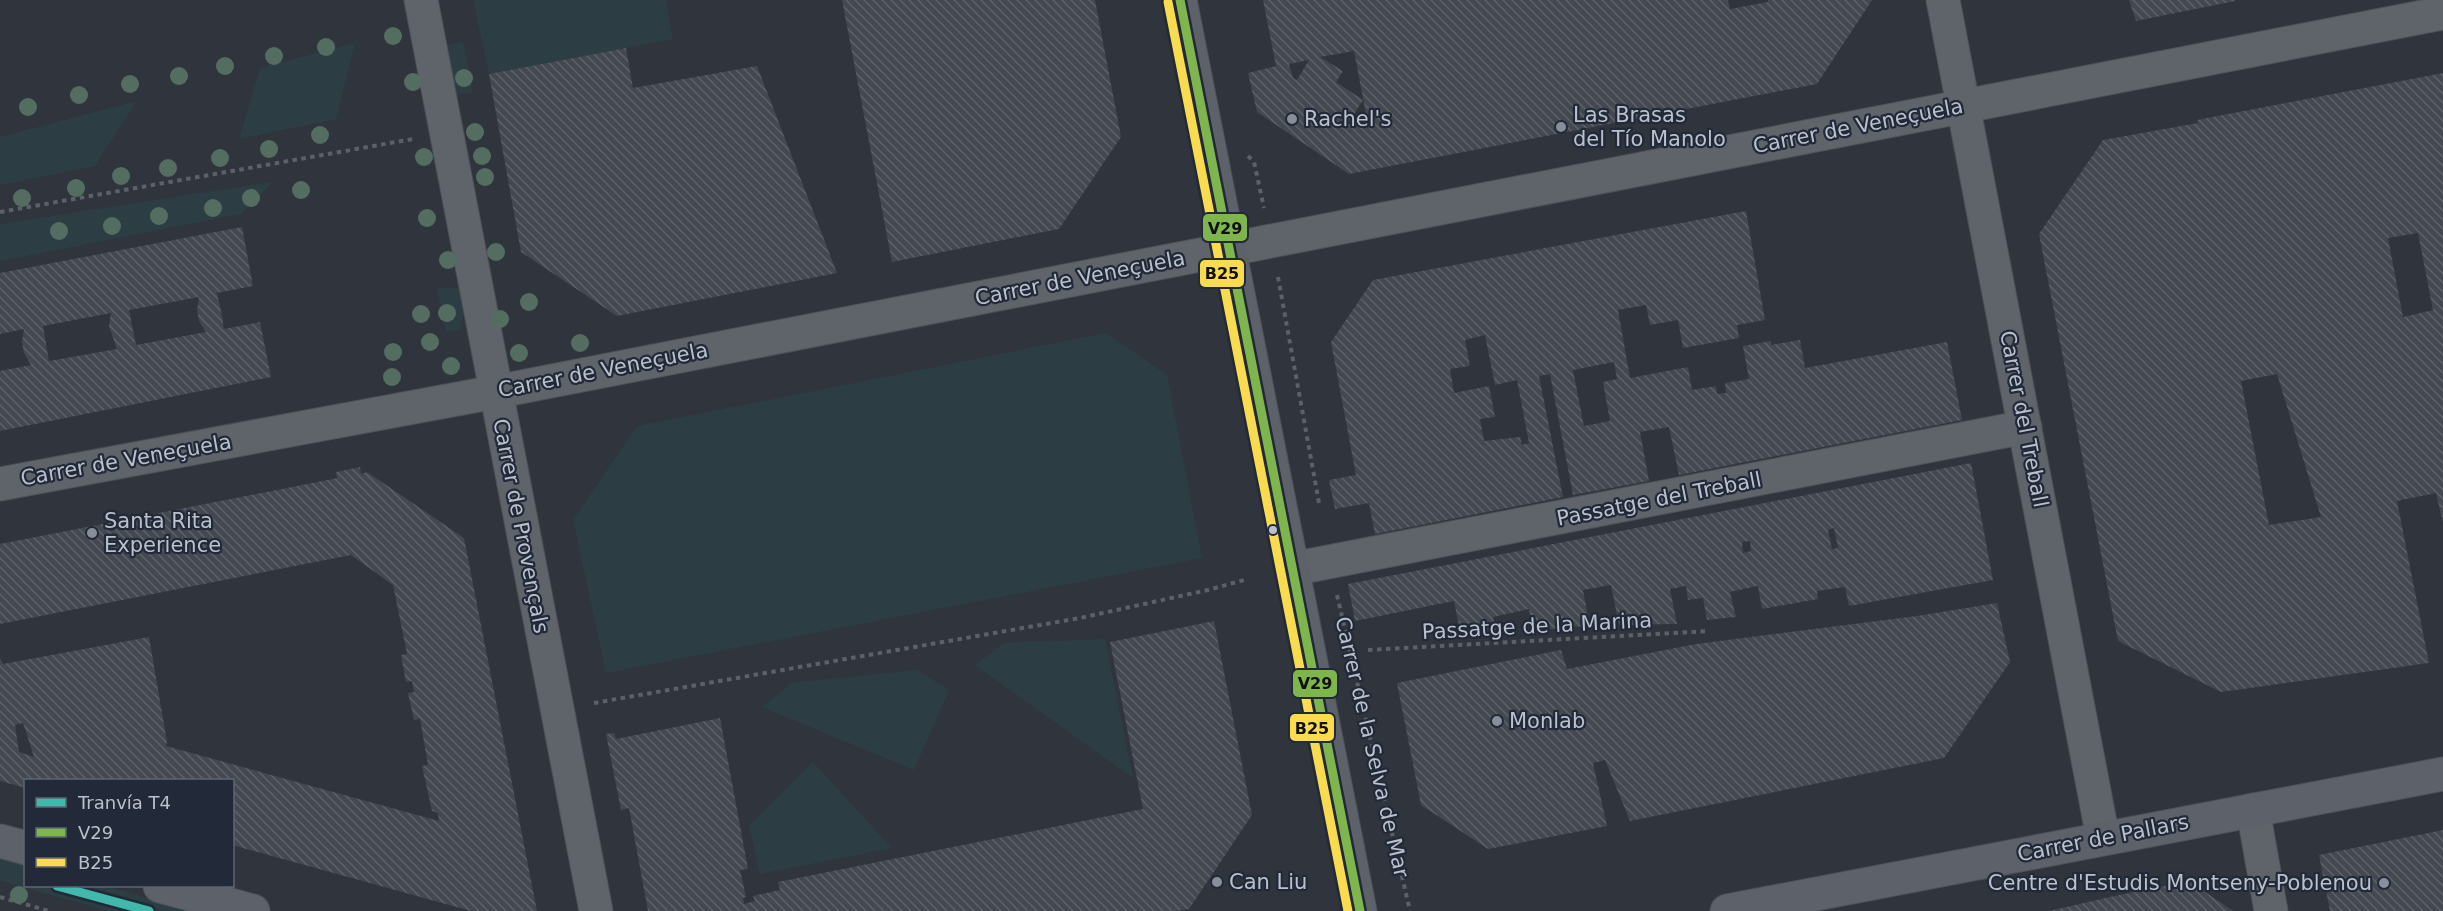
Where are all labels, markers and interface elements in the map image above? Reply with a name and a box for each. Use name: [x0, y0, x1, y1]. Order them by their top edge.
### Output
street label: Carrer de Veneçuela: [1751, 94, 1965, 158]
place label: Las Brasas del Tío Manolo: [1573, 103, 1726, 151]
place label: Rachel's: [1304, 107, 1391, 131]
marker: Rachel's: [1285, 112, 1299, 126]
marker: Las Brasas del Tío Manolo: [1554, 120, 1568, 134]
line badge: V29: [1202, 213, 1248, 242]
text: V29: [1208, 219, 1242, 238]
street label: Carrer de Veneçuela: [973, 246, 1187, 310]
line badge: B25: [1199, 259, 1245, 288]
text: B25: [1205, 264, 1239, 283]
street label: Carrer del Treball: [1995, 329, 2053, 509]
street label: Carrer de Veneçuela: [496, 338, 710, 402]
street label: Carrer de Provençals: [488, 417, 554, 635]
street label: Carrer de Veneçuela: [19, 430, 233, 490]
street label: Passatge del Treball: [1555, 467, 1763, 531]
place label: Santa Rita Experience: [104, 509, 221, 557]
unlabelled marker: [1267, 524, 1279, 536]
marker: Santa Rita Experience: [85, 526, 99, 540]
street label: Passatge de la Marina: [1421, 608, 1653, 644]
street label: Carrer de la Selva de Mar: [1330, 614, 1414, 880]
line badge: V29: [1292, 669, 1338, 698]
text: V29: [1298, 674, 1332, 693]
place label: Monlab: [1509, 709, 1585, 733]
line badge: B25: [1289, 713, 1335, 742]
marker: Monlab: [1490, 714, 1504, 728]
text: B25: [1295, 719, 1329, 738]
legend: [24, 779, 234, 887]
text: Tranvía T4: [77, 792, 171, 813]
street label: Carrer de Pallars: [2015, 810, 2191, 866]
text: V29: [78, 822, 113, 843]
text: B25: [78, 852, 113, 873]
place label: Can Liu: [1229, 870, 1307, 894]
place label: Centre d'Estudis Montseny-Poblenou: [1988, 871, 2372, 895]
marker: Can Liu: [1210, 875, 1224, 889]
marker: Centre d'Estudis Montseny-Poblenou: [2377, 876, 2391, 890]

